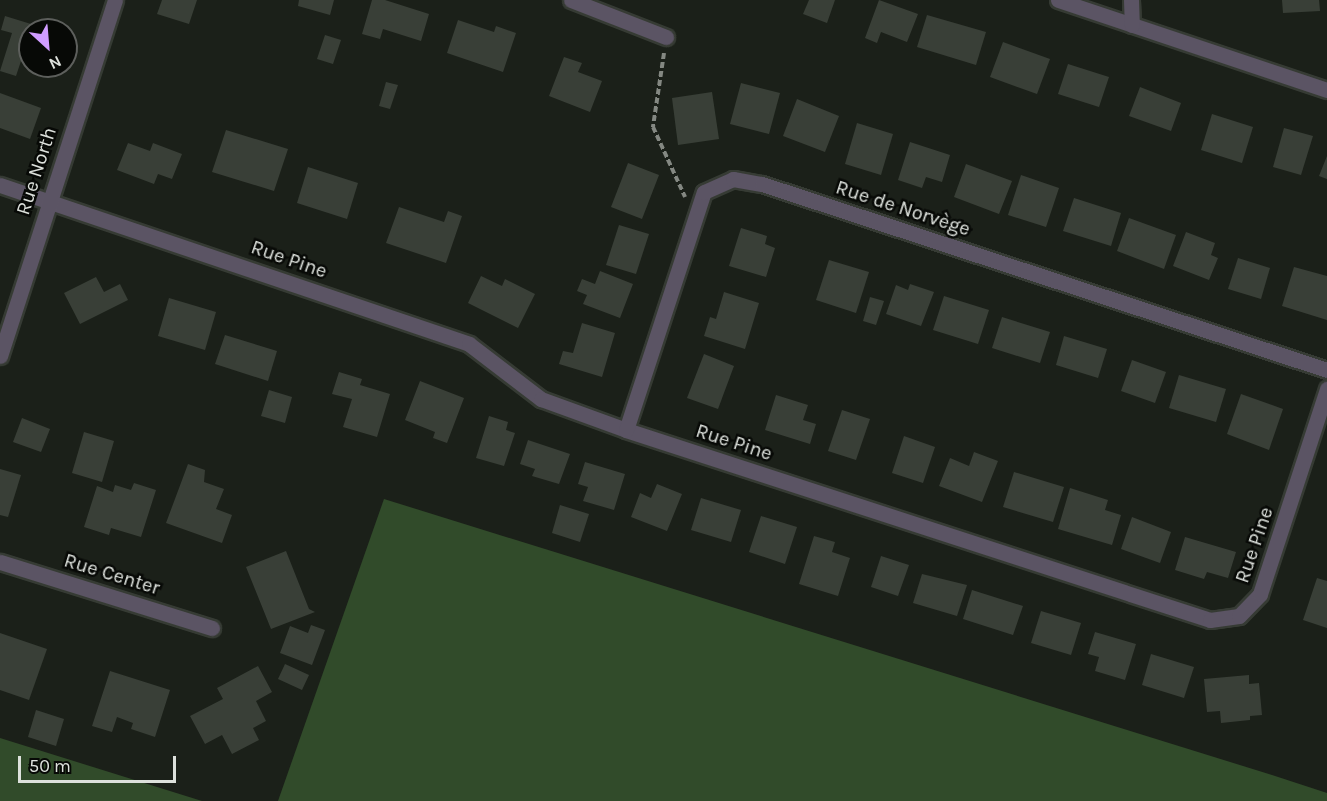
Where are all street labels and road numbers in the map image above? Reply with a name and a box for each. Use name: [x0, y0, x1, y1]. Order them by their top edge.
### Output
street label: Rue North: [11, 124, 61, 218]
street label: Rue de Norvège: [833, 175, 973, 241]
street label: Rue Pine: [248, 235, 330, 283]
street label: Rue Pine: [693, 418, 775, 466]
street label: Rue Pine: [1230, 504, 1278, 586]
street label: Rue Center: [61, 548, 163, 600]

